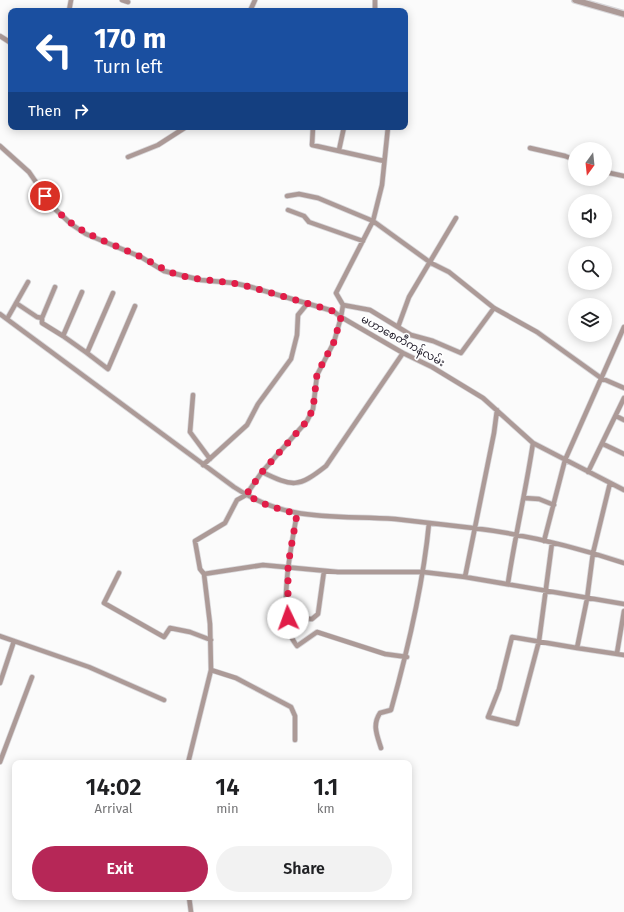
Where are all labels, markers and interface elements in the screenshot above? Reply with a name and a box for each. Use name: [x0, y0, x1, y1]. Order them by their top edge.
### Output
text: 170 m: [94, 22, 166, 55]
icon: left: [28, 24, 80, 76]
text: Turn left: [94, 56, 163, 78]
icon: right: [70, 100, 92, 122]
text: Then: [28, 102, 62, 120]
north arrow: [568, 142, 612, 186]
map controls: [568, 142, 612, 342]
pin: [28, 179, 62, 213]
icon: arrive: [34, 185, 56, 207]
button: sound: [568, 194, 612, 238]
button: search: [568, 246, 612, 290]
button: layers: [568, 298, 612, 342]
street label: မဟာစေတီကန်လမ်း: [358, 312, 448, 371]
position arrow: [267, 597, 309, 639]
text: 14:02: [86, 773, 142, 801]
text: 14: [215, 773, 240, 801]
text: 1.1: [313, 773, 338, 801]
text: Arrival: [95, 801, 133, 816]
text: min: [216, 801, 239, 816]
text: km: [317, 801, 335, 816]
button: Exit: [32, 846, 208, 892]
button: Share: [216, 846, 392, 892]

